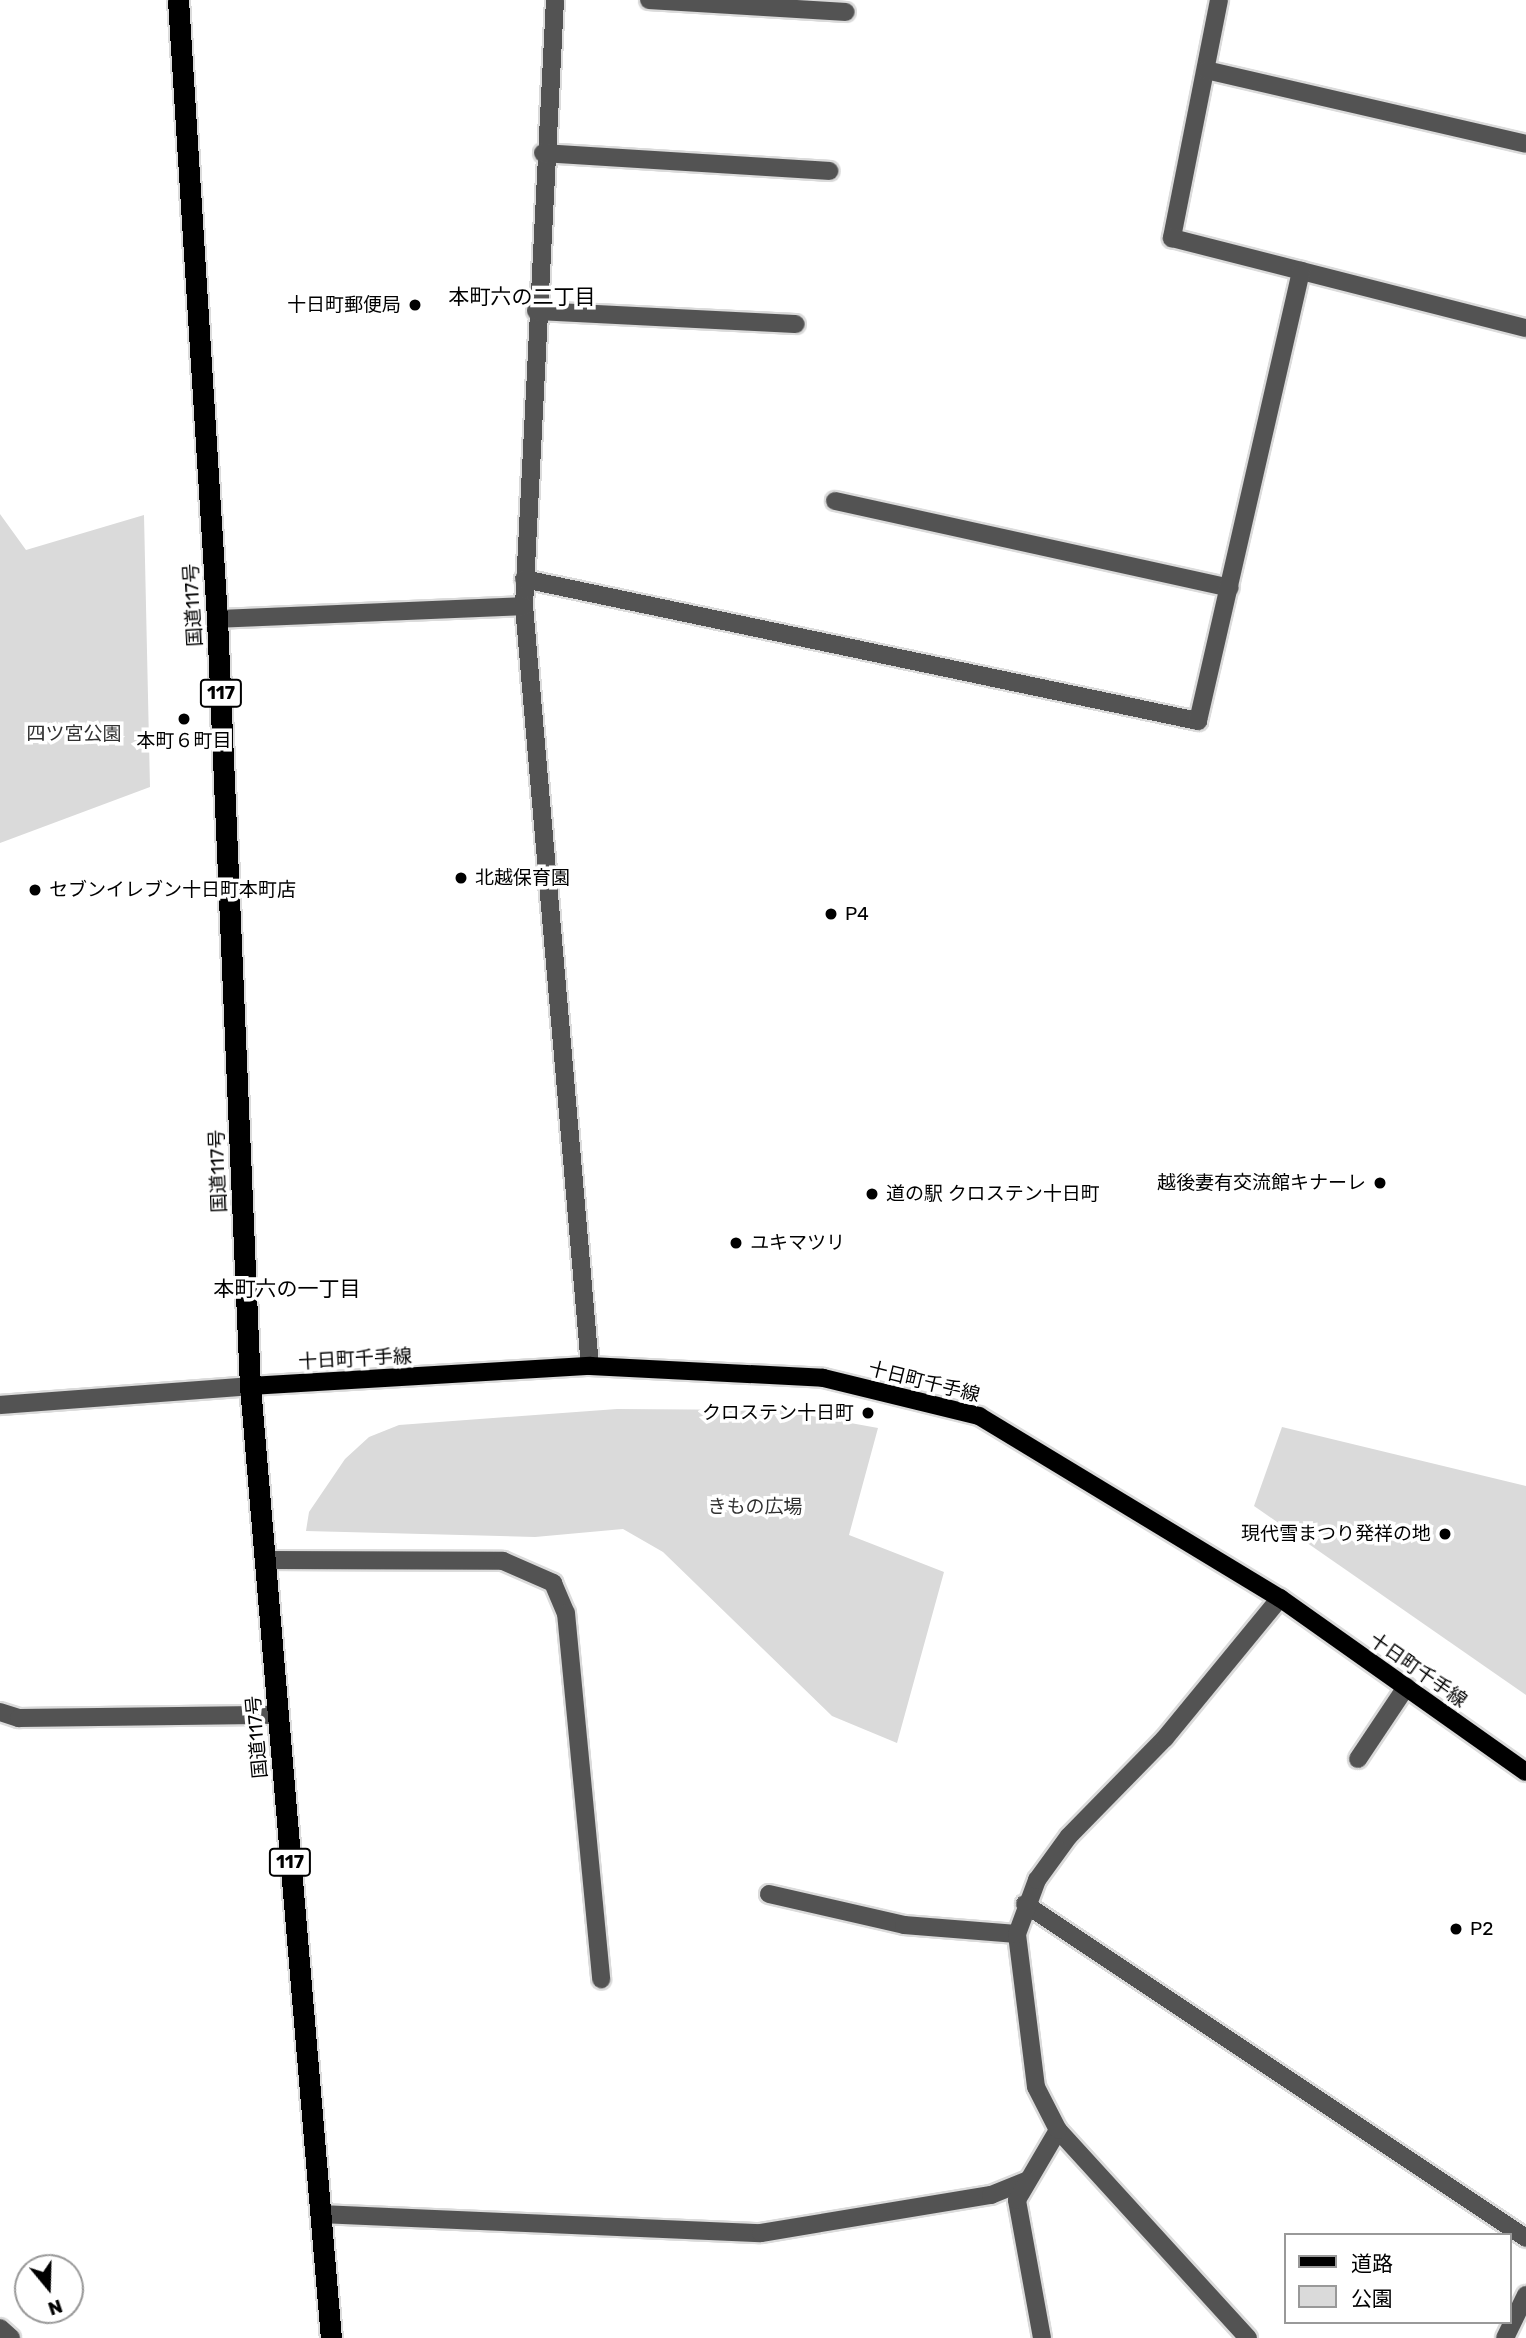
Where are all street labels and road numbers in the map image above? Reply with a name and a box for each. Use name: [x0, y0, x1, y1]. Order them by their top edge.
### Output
street label: 国道117号: [179, 563, 207, 647]
road number: 117: [198, 678, 244, 708]
street label: 国道117号: [205, 1129, 231, 1213]
street label: 十日町千手線: [297, 1345, 413, 1373]
street label: 十日町千手線: [866, 1357, 982, 1407]
street label: 十日町千手線: [1365, 1628, 1471, 1712]
street label: 国道117号: [242, 1695, 272, 1779]
road number: 117: [267, 1848, 313, 1876]

